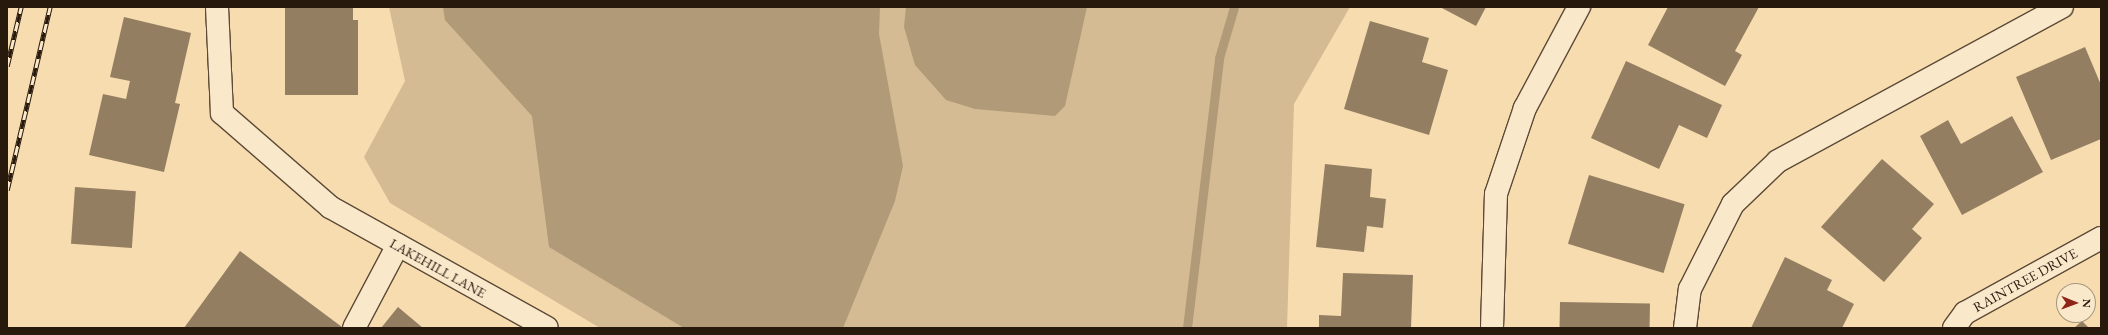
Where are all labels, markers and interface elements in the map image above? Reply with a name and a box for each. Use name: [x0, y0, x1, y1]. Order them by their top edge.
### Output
street label: LAKEHILL LANE: [387, 235, 489, 301]
street label: RAINTREE DRIVE: [1970, 244, 2080, 316]
north arrow: [2056, 283, 2096, 323]
text: N: [2080, 299, 2094, 308]

